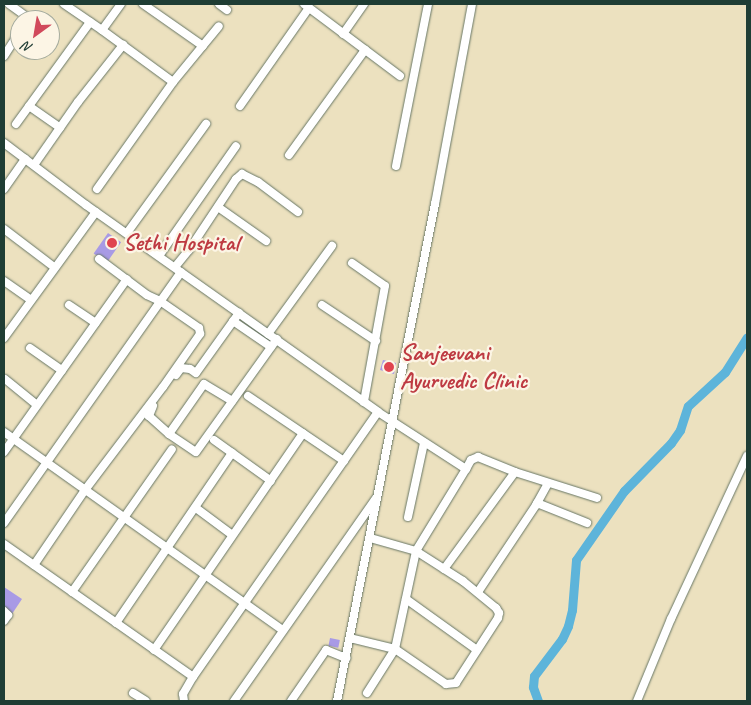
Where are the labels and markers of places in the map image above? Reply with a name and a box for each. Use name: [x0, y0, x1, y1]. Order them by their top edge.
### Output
place label: Sethi Hospital: [123, 229, 239, 257]
marker: Sethi Hospital: [105, 236, 119, 250]
place label: Sanjeevani Ayurvedic Clinic: [400, 339, 528, 395]
marker: Sanjeevani Ayurvedic Clinic: [382, 360, 396, 374]

